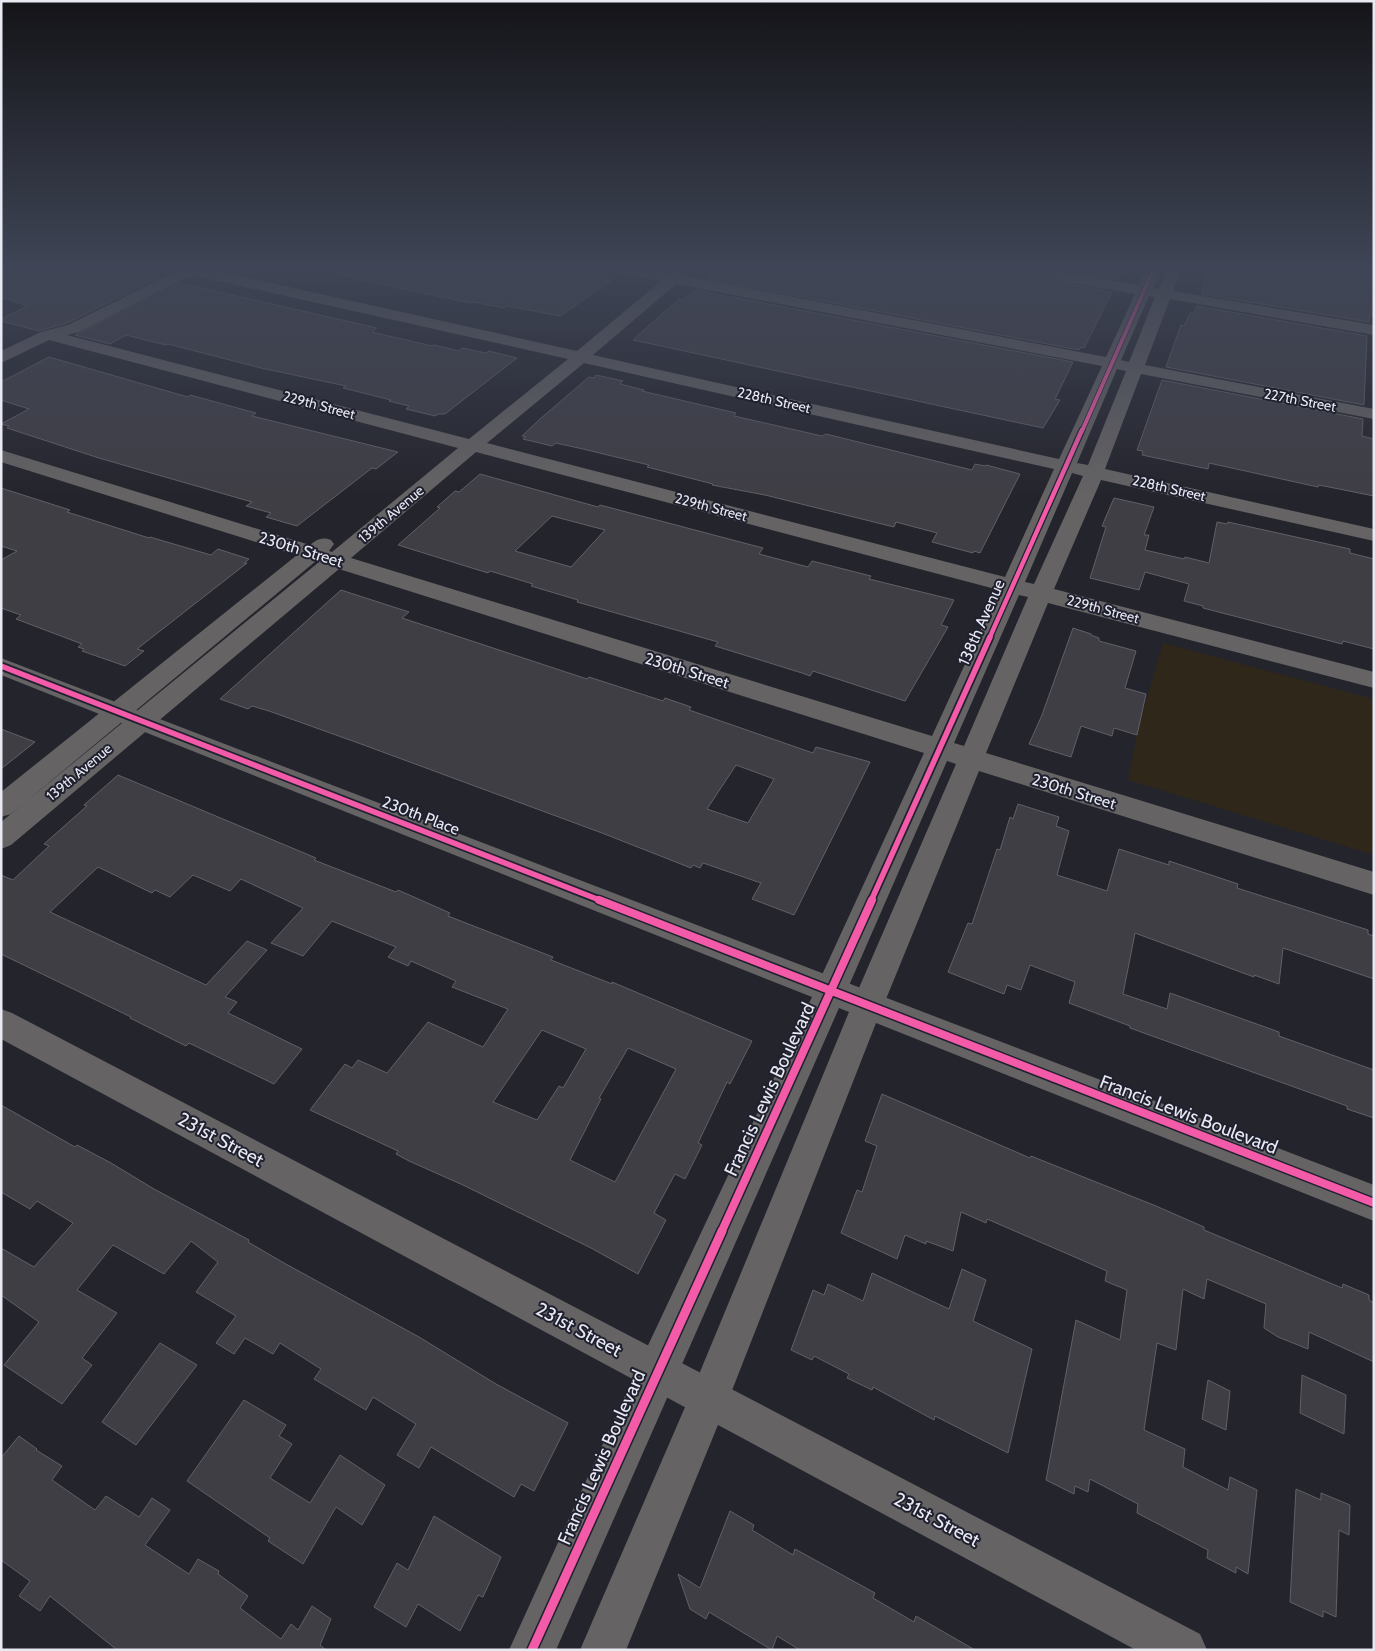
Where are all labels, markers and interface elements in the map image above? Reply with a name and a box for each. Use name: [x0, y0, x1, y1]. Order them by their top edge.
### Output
street label: 228th Street: [736, 383, 813, 417]
street label: 227th Street: [1262, 384, 1338, 416]
street label: 229th Street: [281, 387, 357, 423]
street label: 228th Street: [1131, 471, 1208, 505]
street label: 139th Avenue: [355, 481, 427, 547]
street label: 229th Street: [673, 489, 749, 525]
street label: 230th Street: [256, 528, 346, 571]
street label: 138th Avenue: [954, 576, 1009, 668]
street label: 229th Street: [1065, 591, 1141, 627]
street label: 230th Street: [642, 649, 732, 692]
street label: 139th Avenue: [43, 739, 115, 805]
street label: 230th Street: [1029, 770, 1119, 813]
street label: 230th Place: [379, 792, 462, 839]
street label: Francis Lewis Boulevard: [719, 999, 820, 1180]
street label: Francis Lewis Boulevard: [1097, 1070, 1281, 1159]
street label: 231st Street: [174, 1107, 268, 1172]
street label: 231st Street: [532, 1297, 626, 1362]
street label: Francis Lewis Boulevard: [553, 1366, 650, 1548]
street label: 231st Street: [890, 1487, 984, 1552]

